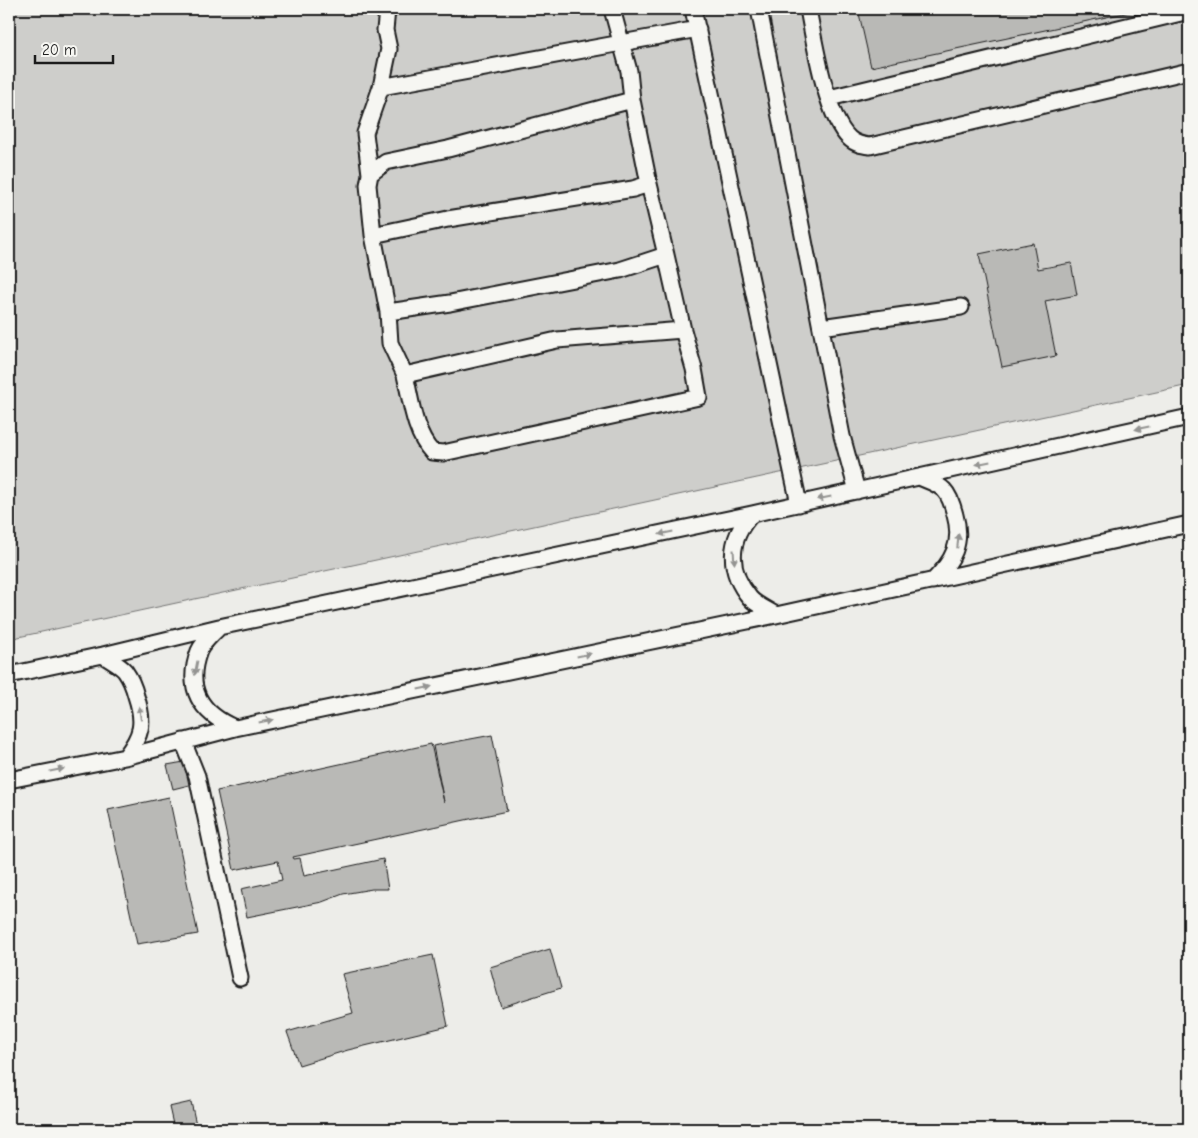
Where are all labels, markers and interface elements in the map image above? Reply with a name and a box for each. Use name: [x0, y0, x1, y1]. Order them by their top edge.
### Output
scale bar: [35, 32, 112, 64]
text: 20 m: [42, 41, 76, 59]
one-way arrow: [1134, 424, 1149, 432]
one-way arrow: [975, 459, 991, 467]
one-way arrow: [816, 495, 832, 503]
one-way arrow: [657, 529, 673, 537]
one-way arrow: [954, 533, 962, 549]
one-way arrow: [731, 549, 739, 565]
one-way arrow: [576, 651, 592, 659]
one-way arrow: [191, 660, 199, 676]
one-way arrow: [417, 684, 432, 692]
one-way arrow: [136, 705, 144, 721]
one-way arrow: [258, 717, 273, 725]
one-way arrow: [49, 766, 65, 774]

